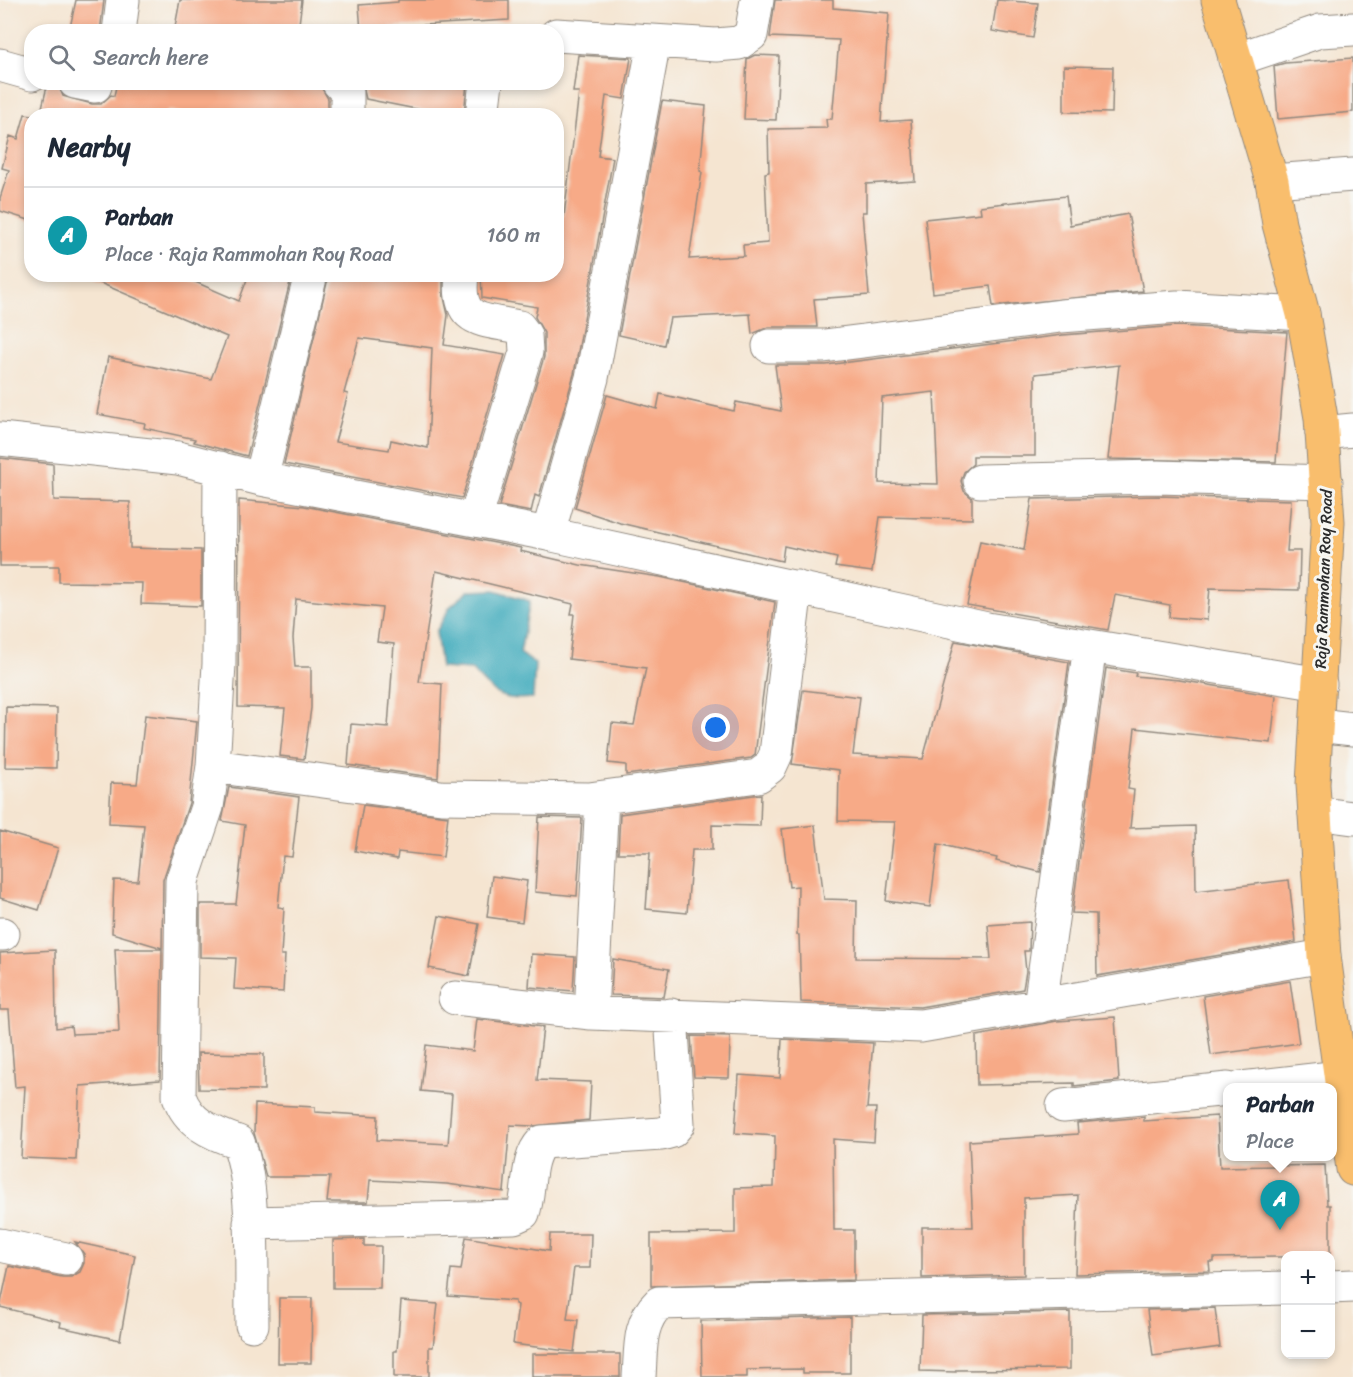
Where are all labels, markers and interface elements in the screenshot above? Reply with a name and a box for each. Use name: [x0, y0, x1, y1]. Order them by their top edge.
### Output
search box: [24, 24, 564, 90]
text: Search here: [93, 38, 209, 77]
icon: search: [45, 41, 78, 74]
text: Nearby: [48, 124, 130, 170]
text: Parban: [105, 198, 173, 237]
text: A: [61, 218, 74, 253]
text: 160 m: [487, 218, 540, 253]
text: Place · Raja Rammohan Roy Road: [105, 237, 393, 272]
street label: Raja Rammohan Roy Road: [1306, 487, 1341, 669]
your location: [701, 713, 730, 742]
popup: [1223, 1083, 1337, 1161]
text: Parban: [1246, 1085, 1314, 1124]
text: Place: [1246, 1124, 1294, 1159]
pin: A: [1260, 1180, 1300, 1230]
map controls: [1281, 1251, 1335, 1359]
button: +: [1281, 1251, 1335, 1305]
button: −: [1281, 1305, 1335, 1359]

